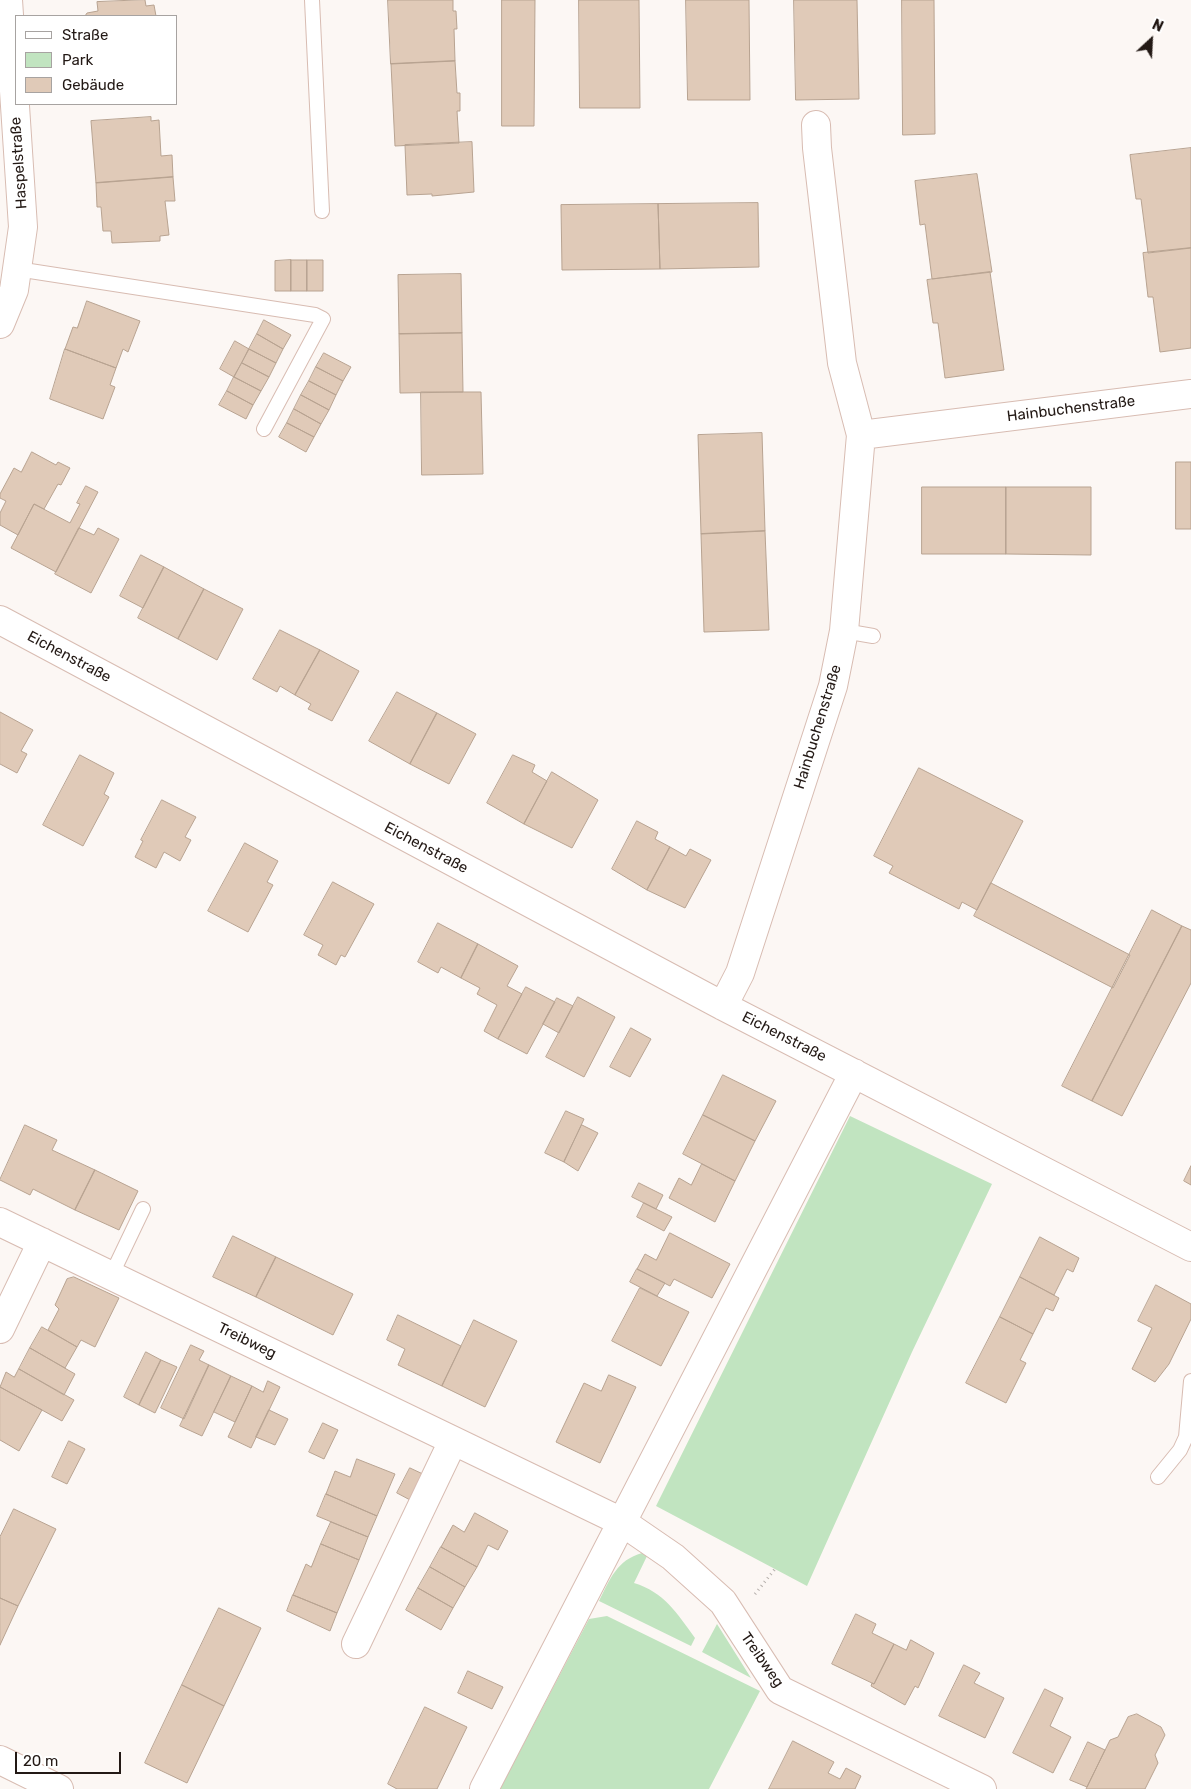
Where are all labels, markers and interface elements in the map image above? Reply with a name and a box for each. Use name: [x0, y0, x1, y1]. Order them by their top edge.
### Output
legend: [15, 15, 178, 105]
north arrow: [1126, 15, 1176, 65]
text: N: [1149, 16, 1166, 36]
text: Straße: [62, 26, 108, 44]
text: Park: [62, 51, 93, 69]
text: Gebäude: [62, 76, 124, 94]
street label: Haspelstraße: [7, 116, 31, 210]
street label: Hainbuchenstraße: [1006, 392, 1136, 426]
street label: Eichenstraße: [24, 627, 114, 687]
street label: Hainbuchenstraße: [791, 663, 845, 791]
street label: Eichenstraße: [381, 818, 471, 878]
street label: Eichenstraße: [739, 1008, 829, 1066]
street label: Treibweg: [215, 1319, 279, 1363]
street label: Treibweg: [737, 1629, 787, 1691]
scale bar: [18, 1742, 124, 1774]
text: 20 m: [23, 1752, 58, 1770]

